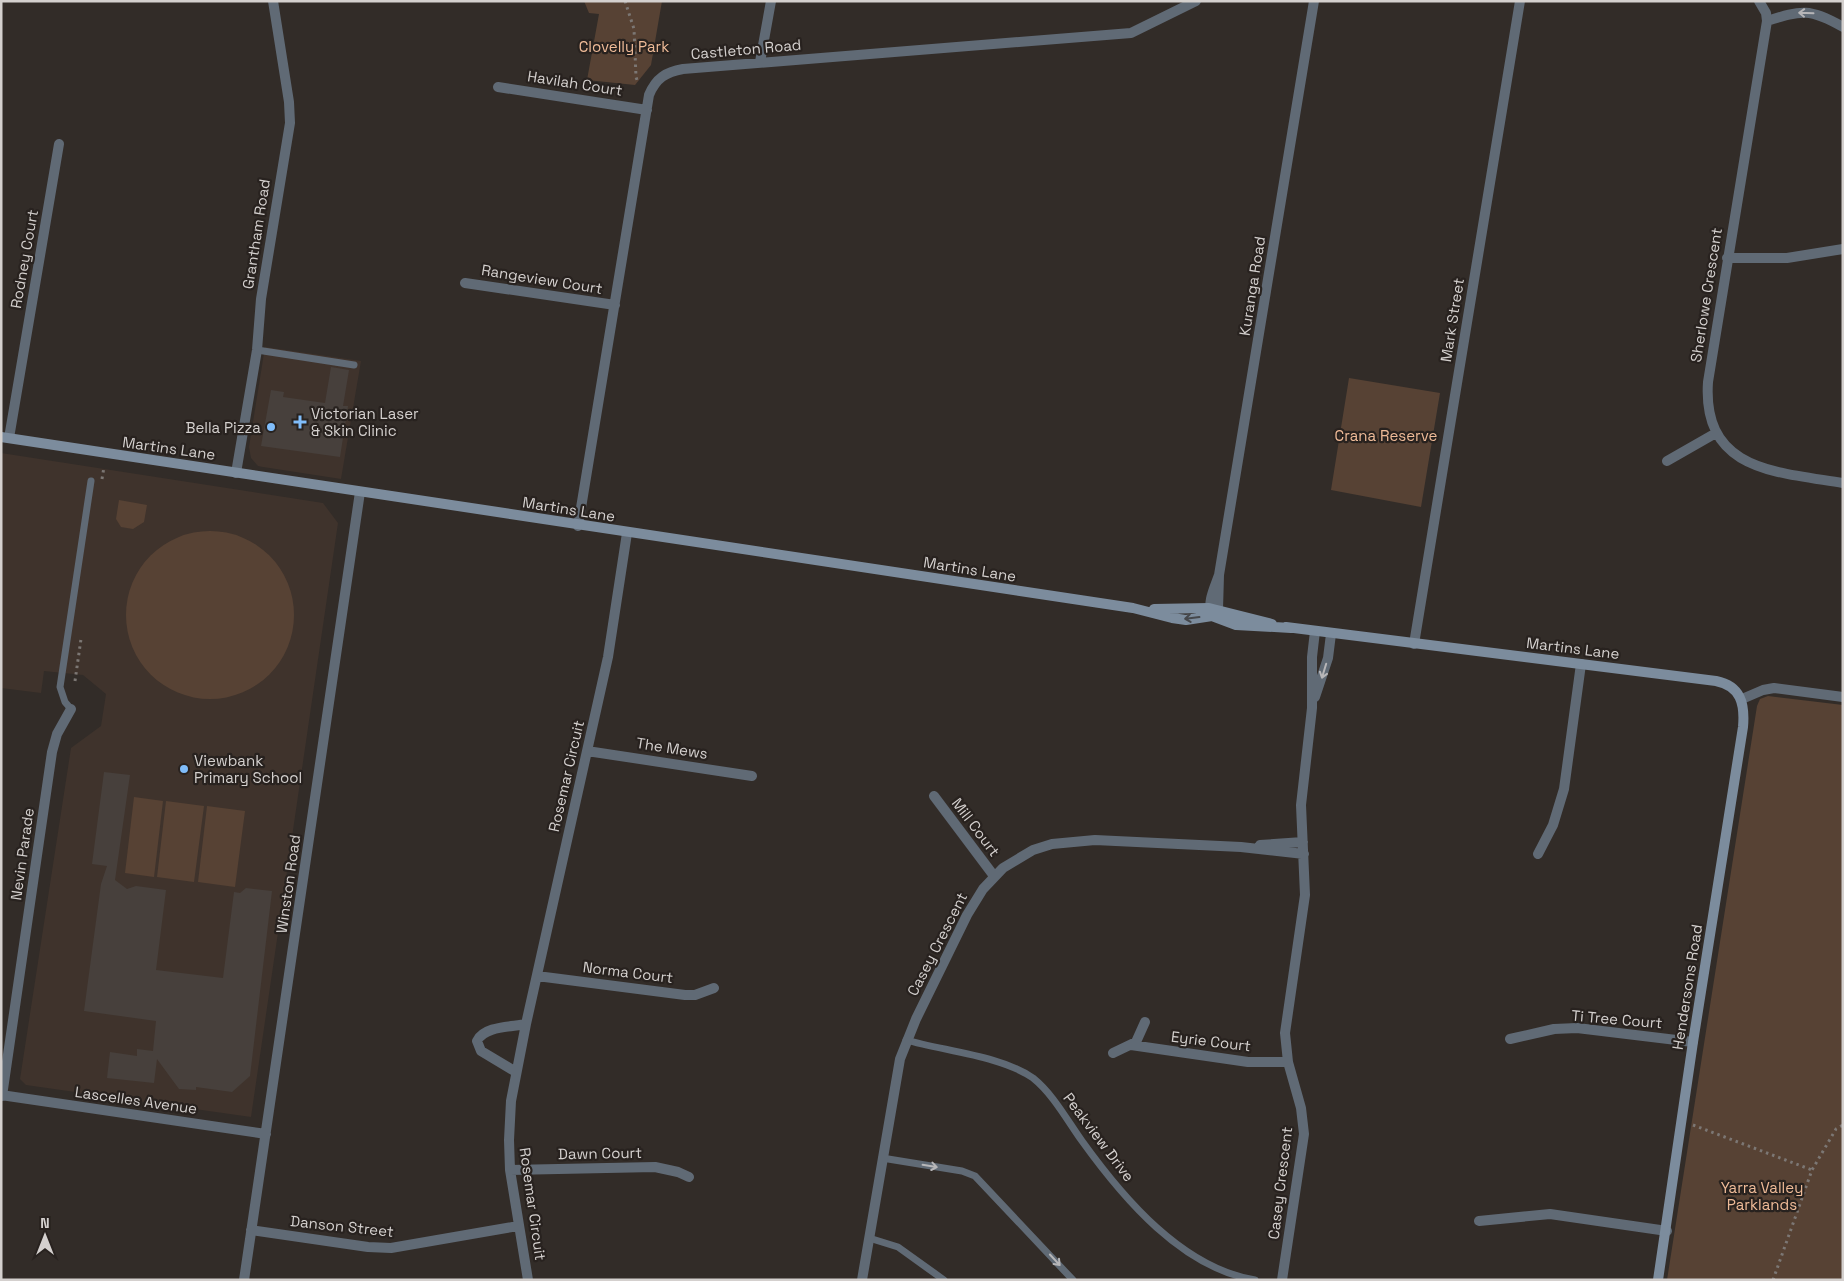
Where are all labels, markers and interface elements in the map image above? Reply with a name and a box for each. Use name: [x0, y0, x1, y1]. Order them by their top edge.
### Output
one-way arrow: [1798, 8, 1814, 18]
street label: Castleton Road: [690, 35, 802, 63]
park label: Clovelly Park: [579, 37, 669, 56]
street label: Havilah Court: [526, 66, 624, 100]
street label: Grantham Road: [238, 178, 274, 290]
street label: Rodney Court: [6, 208, 42, 310]
street label: Sherlowe Crescent: [1686, 226, 1726, 364]
street label: Kuranga Road: [1235, 235, 1269, 337]
street label: Rangeview Court: [480, 260, 604, 298]
street label: Mark Street: [1436, 276, 1468, 363]
place label: Victorian Laser & Skin Clinic: [311, 404, 419, 440]
marker: Victorian Laser & Skin Clinic: [293, 415, 307, 429]
place label: Bella Pizza: [185, 418, 261, 437]
marker: Bella Pizza: [265, 421, 277, 433]
park label: Crana Reserve: [1335, 426, 1438, 445]
street label: Martins Lane: [121, 432, 217, 464]
street label: Martins Lane: [521, 492, 617, 526]
street label: Martins Lane: [922, 552, 1018, 586]
one-way arrow: [1184, 613, 1200, 623]
street label: Martins Lane: [1525, 633, 1621, 663]
one-way arrow: [1318, 663, 1328, 679]
street label: Rosemar Circuit: [544, 718, 588, 834]
street label: The Mews: [635, 733, 709, 763]
place label: Viewbank Primary School: [194, 751, 302, 787]
marker: Viewbank Primary School: [178, 763, 190, 775]
street label: Mill Court: [948, 794, 1004, 860]
street label: Nevin Parade: [6, 806, 38, 901]
street label: Winston Road: [272, 833, 304, 935]
street label: Casey Crescent: [903, 889, 971, 999]
street label: Hendersons Road: [1668, 923, 1706, 1051]
street label: Norma Court: [582, 957, 674, 987]
street label: Ti Tree Court: [1571, 1006, 1663, 1032]
street label: Eyrie Court: [1170, 1027, 1252, 1055]
street label: Lascelles Avenue: [74, 1082, 198, 1118]
street label: Peakview Drive: [1059, 1089, 1139, 1185]
street label: Casey Crescent: [1264, 1125, 1296, 1241]
street label: Dawn Court: [558, 1143, 642, 1163]
street label: Rosemar Circuit: [516, 1146, 550, 1262]
one-way arrow: [922, 1161, 938, 1171]
park label: Yarra Valley Parklands: [1721, 1178, 1803, 1214]
north arrow: [20, 1211, 70, 1261]
street label: Danson Street: [289, 1211, 395, 1241]
text: N: [40, 1214, 50, 1232]
one-way arrow: [1049, 1254, 1061, 1267]

